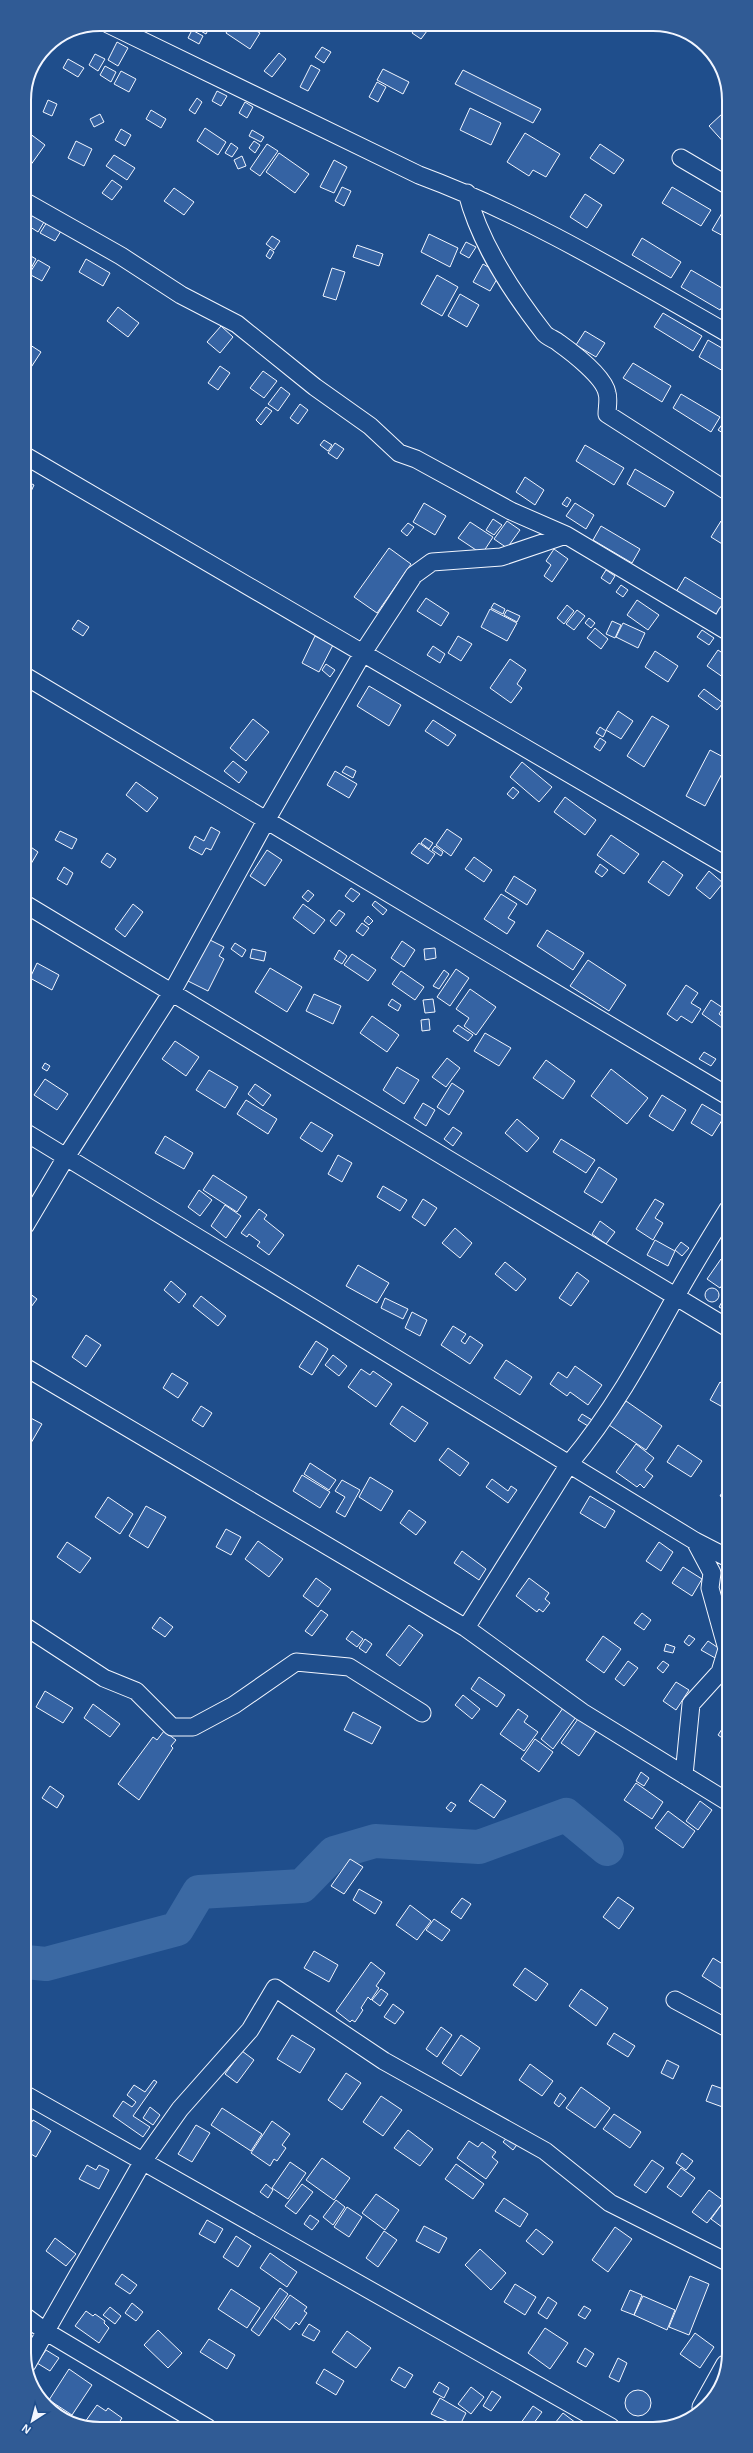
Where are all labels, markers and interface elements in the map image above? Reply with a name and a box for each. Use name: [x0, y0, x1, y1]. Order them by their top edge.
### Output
north arrow: [12, 2401, 52, 2441]
text: N: [19, 2422, 33, 2436]

